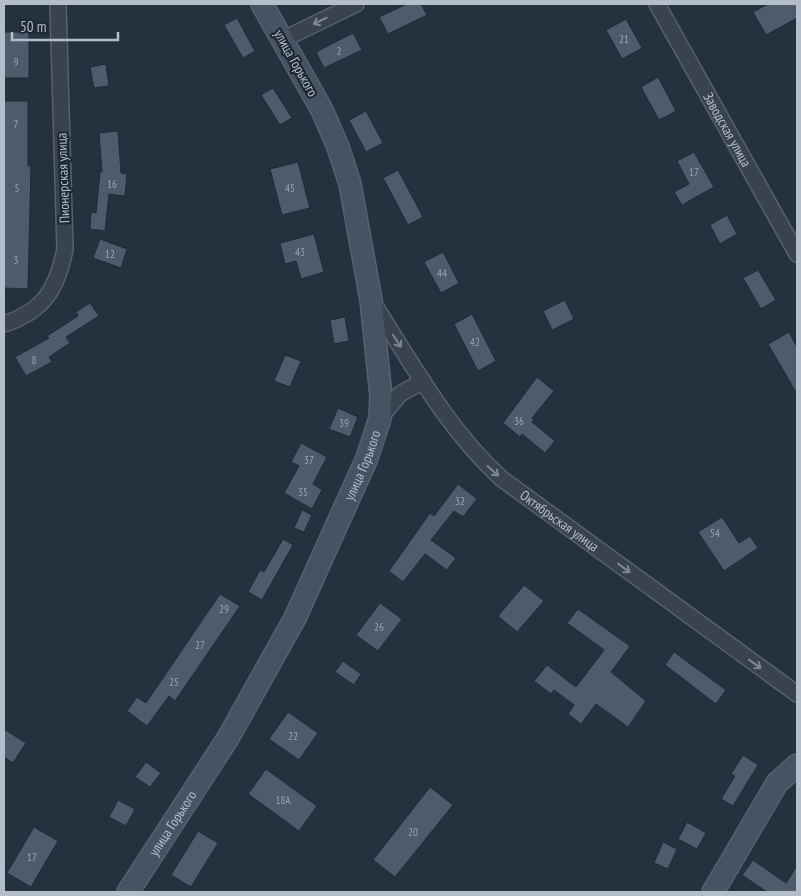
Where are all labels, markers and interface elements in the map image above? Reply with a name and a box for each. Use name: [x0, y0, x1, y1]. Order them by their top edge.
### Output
scale bar: [12, 10, 119, 42]
text: 50 m: [20, 17, 46, 36]
one-way arrow: [313, 17, 328, 27]
street label: улица Горького: [270, 26, 322, 100]
house number: 21: [619, 32, 629, 46]
house number: 2: [337, 44, 342, 58]
house number: 9: [14, 55, 19, 69]
street label: Заводская улица: [699, 89, 755, 170]
house number: 7: [14, 117, 19, 131]
street label: Пионерская улица: [52, 132, 74, 224]
house number: 17: [689, 165, 699, 179]
house number: 16: [107, 177, 117, 191]
house number: 5: [15, 181, 20, 195]
house number: 45: [285, 181, 295, 195]
house number: 43: [295, 245, 305, 259]
house number: 12: [105, 247, 115, 261]
house number: 3: [14, 253, 19, 267]
house number: 44: [437, 266, 447, 280]
one-way arrow: [393, 333, 403, 347]
house number: 42: [470, 335, 480, 349]
house number: 8: [32, 353, 37, 367]
house number: 36: [514, 414, 524, 428]
house number: 39: [339, 416, 349, 430]
street label: улица Горького: [340, 428, 384, 503]
house number: 37: [304, 453, 314, 467]
one-way arrow: [487, 465, 500, 477]
house number: 35: [298, 485, 308, 499]
street label: Октябрьская улица: [516, 486, 602, 556]
house number: 32: [455, 494, 465, 508]
house number: 54: [710, 526, 720, 540]
one-way arrow: [617, 563, 631, 573]
house number: 29: [219, 602, 229, 616]
house number: 26: [374, 620, 384, 634]
house number: 27: [195, 638, 205, 652]
one-way arrow: [748, 658, 761, 669]
house number: 25: [169, 675, 179, 689]
house number: 22: [288, 729, 298, 743]
street label: улица Горького: [145, 787, 200, 859]
house number: 18А: [275, 793, 291, 807]
house number: 20: [408, 825, 418, 839]
house number: 17: [27, 850, 37, 864]

